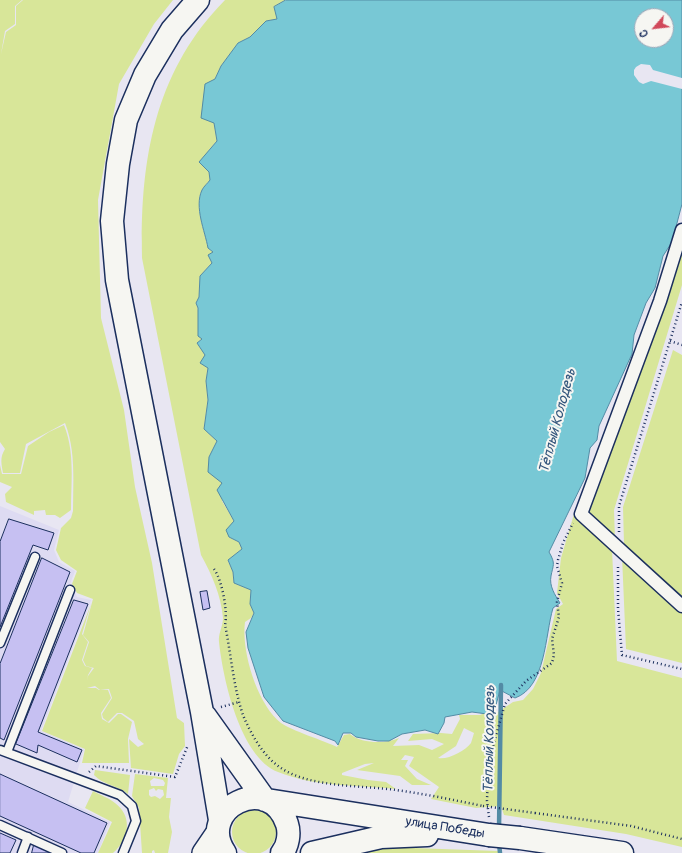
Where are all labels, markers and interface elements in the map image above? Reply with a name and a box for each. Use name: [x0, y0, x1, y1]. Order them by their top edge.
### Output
north arrow: [634, 8, 674, 48]
text: С: [637, 27, 651, 39]
water label: Тёплый Колодезь: [536, 367, 580, 475]
water label: Тёплый Колодезь: [481, 685, 499, 793]
street label: улица Победы: [404, 814, 486, 842]

